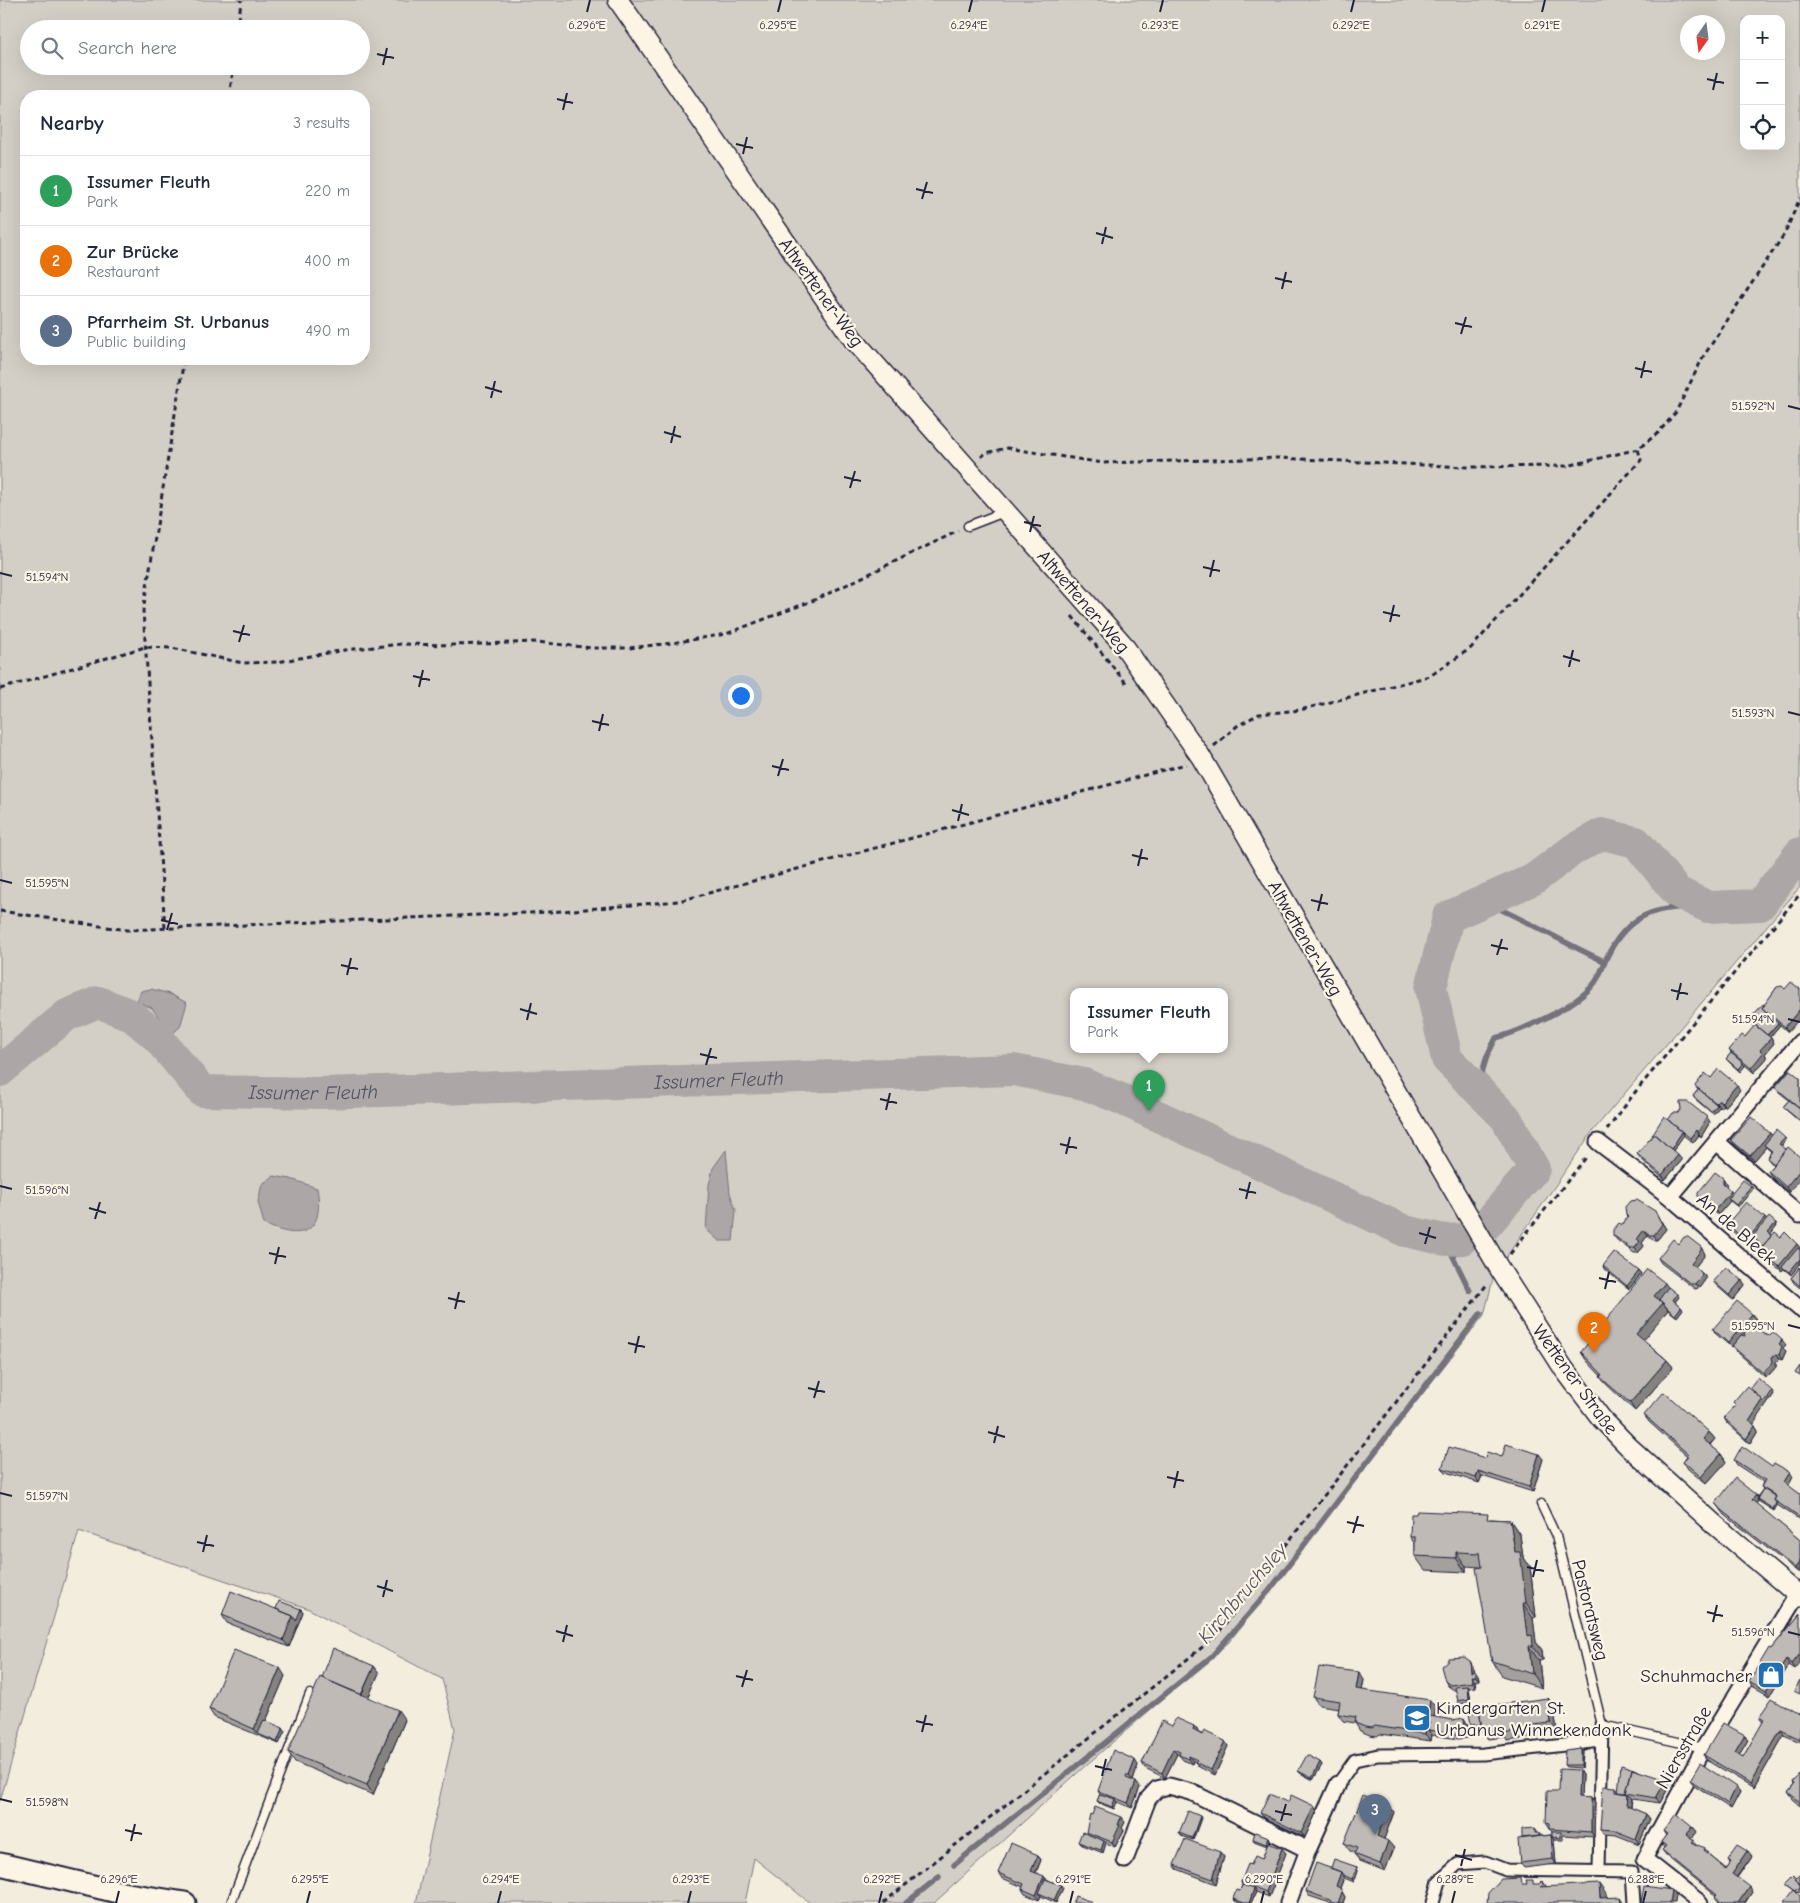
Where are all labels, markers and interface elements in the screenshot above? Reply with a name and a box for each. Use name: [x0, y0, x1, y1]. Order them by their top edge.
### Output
north arrow: [1680, 15, 1725, 60]
map controls: [1740, 15, 1785, 150]
button: +: [1740, 15, 1785, 60]
text: 6.296°E: [568, 18, 606, 32]
text: 6.295°E: [759, 18, 797, 32]
text: 6.294°E: [951, 18, 988, 32]
text: 6.293°E: [1141, 18, 1179, 32]
text: 6.292°E: [1332, 18, 1370, 32]
text: 6.291°E: [1524, 18, 1560, 32]
search box: [20, 20, 370, 75]
icon: search: [38, 34, 66, 62]
text: Search here: [78, 37, 177, 59]
button: −: [1740, 60, 1785, 105]
button: locate: [1740, 105, 1785, 150]
text: Nearby: [40, 111, 104, 135]
text: 3 results: [293, 114, 350, 132]
text: Issumer Fleuth: [87, 171, 211, 193]
text: 1: [53, 182, 59, 200]
text: 220 m: [305, 182, 350, 200]
text: Park: [87, 193, 118, 211]
street label: Altwettener-Weg: [774, 234, 868, 352]
text: Zur Brücke: [87, 241, 179, 263]
text: 2: [52, 252, 60, 270]
text: 400 m: [304, 252, 350, 270]
text: Restaurant: [87, 263, 159, 281]
text: Pfarrheim St. Urbanus: [87, 311, 269, 333]
text: 3: [52, 322, 60, 340]
text: 490 m: [305, 322, 350, 340]
text: Public building: [87, 333, 186, 351]
text: 51.592°N: [1731, 399, 1775, 413]
street label: Altwettener-Weg: [1032, 546, 1134, 658]
text: 51.594°N: [26, 570, 68, 584]
your location: [728, 683, 754, 709]
text: 51.593°N: [1732, 706, 1774, 720]
text: 51.595°N: [25, 876, 69, 890]
street label: Altwettener-Weg: [1263, 877, 1347, 1000]
popup: [1070, 988, 1228, 1053]
text: Issumer Fleuth: [1087, 1001, 1211, 1023]
text: 51.594°N: [1732, 1012, 1774, 1026]
text: Park: [1087, 1023, 1118, 1041]
water label: Issumer Fleuth: [653, 1067, 784, 1094]
pin: 1: [1133, 1070, 1165, 1111]
water label: Issumer Fleuth: [247, 1080, 379, 1105]
text: 51.596°N: [25, 1183, 69, 1197]
street label: An de Bleek: [1692, 1188, 1781, 1270]
pin: 2: [1578, 1312, 1610, 1353]
text: 51.595°N: [1731, 1319, 1775, 1333]
street label: Wettener Straße: [1528, 1320, 1623, 1439]
text: 51.597°N: [26, 1489, 68, 1503]
water label: Kirchbruchsley: [1193, 1538, 1293, 1648]
street label: Pastoratsweg: [1567, 1557, 1613, 1663]
text: 51.596°N: [1731, 1625, 1775, 1639]
shop icon: Schuhmacher: [1756, 1660, 1786, 1690]
place label: Schuhmacher: [1640, 1665, 1752, 1687]
place label: Kindergarten St. Urbanus Winnekendonk: [1436, 1697, 1632, 1741]
street label: Niersstraße: [1651, 1702, 1716, 1793]
school or university icon: Kindergarten St. Urbanus Winnekendonk: [1402, 1703, 1432, 1733]
pin: 3: [1359, 1794, 1391, 1835]
text: 51.598°N: [25, 1795, 69, 1809]
text: 6.296°E: [100, 1872, 138, 1886]
text: 6.295°E: [291, 1872, 329, 1886]
text: 6.294°E: [483, 1872, 520, 1886]
text: 6.293°E: [672, 1872, 710, 1886]
text: 6.292°E: [863, 1872, 901, 1886]
text: 6.291°E: [1055, 1872, 1091, 1886]
text: 6.290°E: [1245, 1872, 1283, 1886]
text: 6.289°E: [1436, 1872, 1474, 1886]
text: 6.288°E: [1627, 1872, 1665, 1886]

